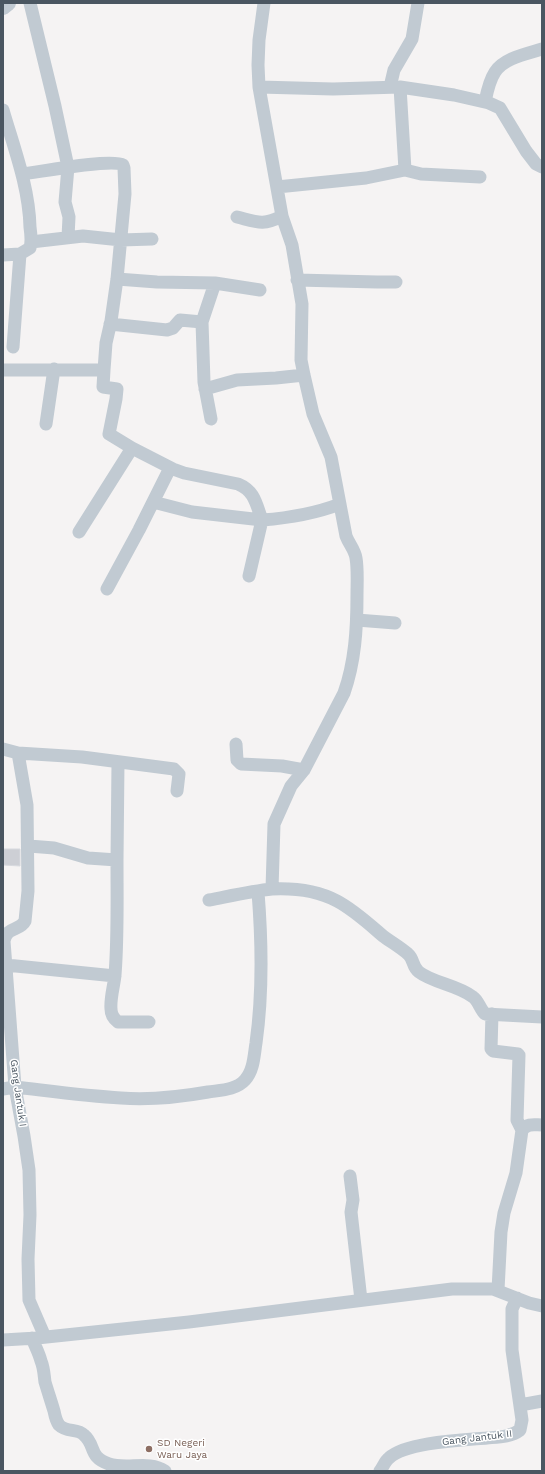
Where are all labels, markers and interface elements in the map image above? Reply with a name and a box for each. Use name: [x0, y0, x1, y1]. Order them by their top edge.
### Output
street label: Gang Jantuk I: [7, 1059, 29, 1127]
street label: Gang Jantuk II: [441, 1428, 513, 1448]
place label: SD Negeri Waru Jaya: [157, 1437, 207, 1460]
marker: SD Negeri Waru Jaya: [144, 1444, 154, 1454]

